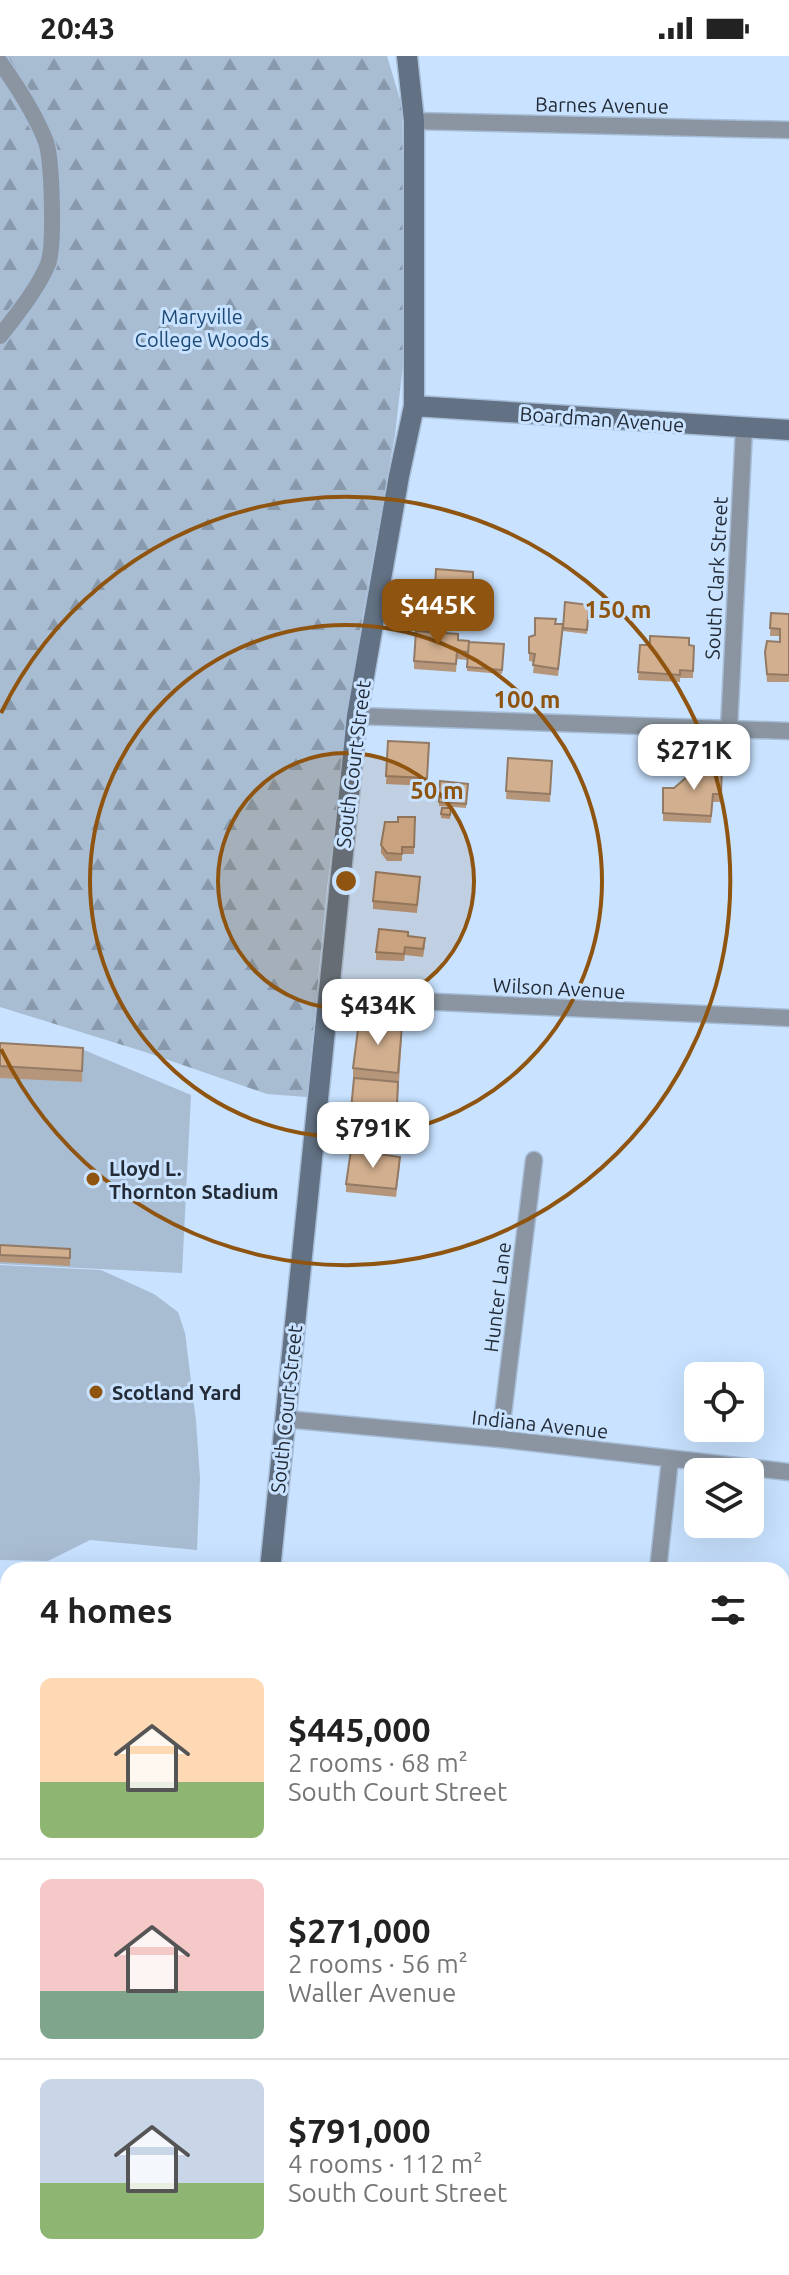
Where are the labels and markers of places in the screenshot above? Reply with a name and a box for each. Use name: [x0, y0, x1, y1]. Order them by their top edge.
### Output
pin: $445K: [382, 579, 494, 647]
pin: $271K: [638, 724, 750, 792]
centre of rings: [332, 867, 360, 895]
pin: $434K: [322, 979, 434, 1047]
pin: $791K: [317, 1102, 429, 1170]
place label: Lloyd L. Thornton Stadium: [109, 1157, 278, 1203]
marker: Lloyd L. Thornton Stadium: [84, 1170, 102, 1188]
place label: Scotland Yard: [112, 1381, 241, 1404]
marker: Scotland Yard: [87, 1383, 105, 1401]

